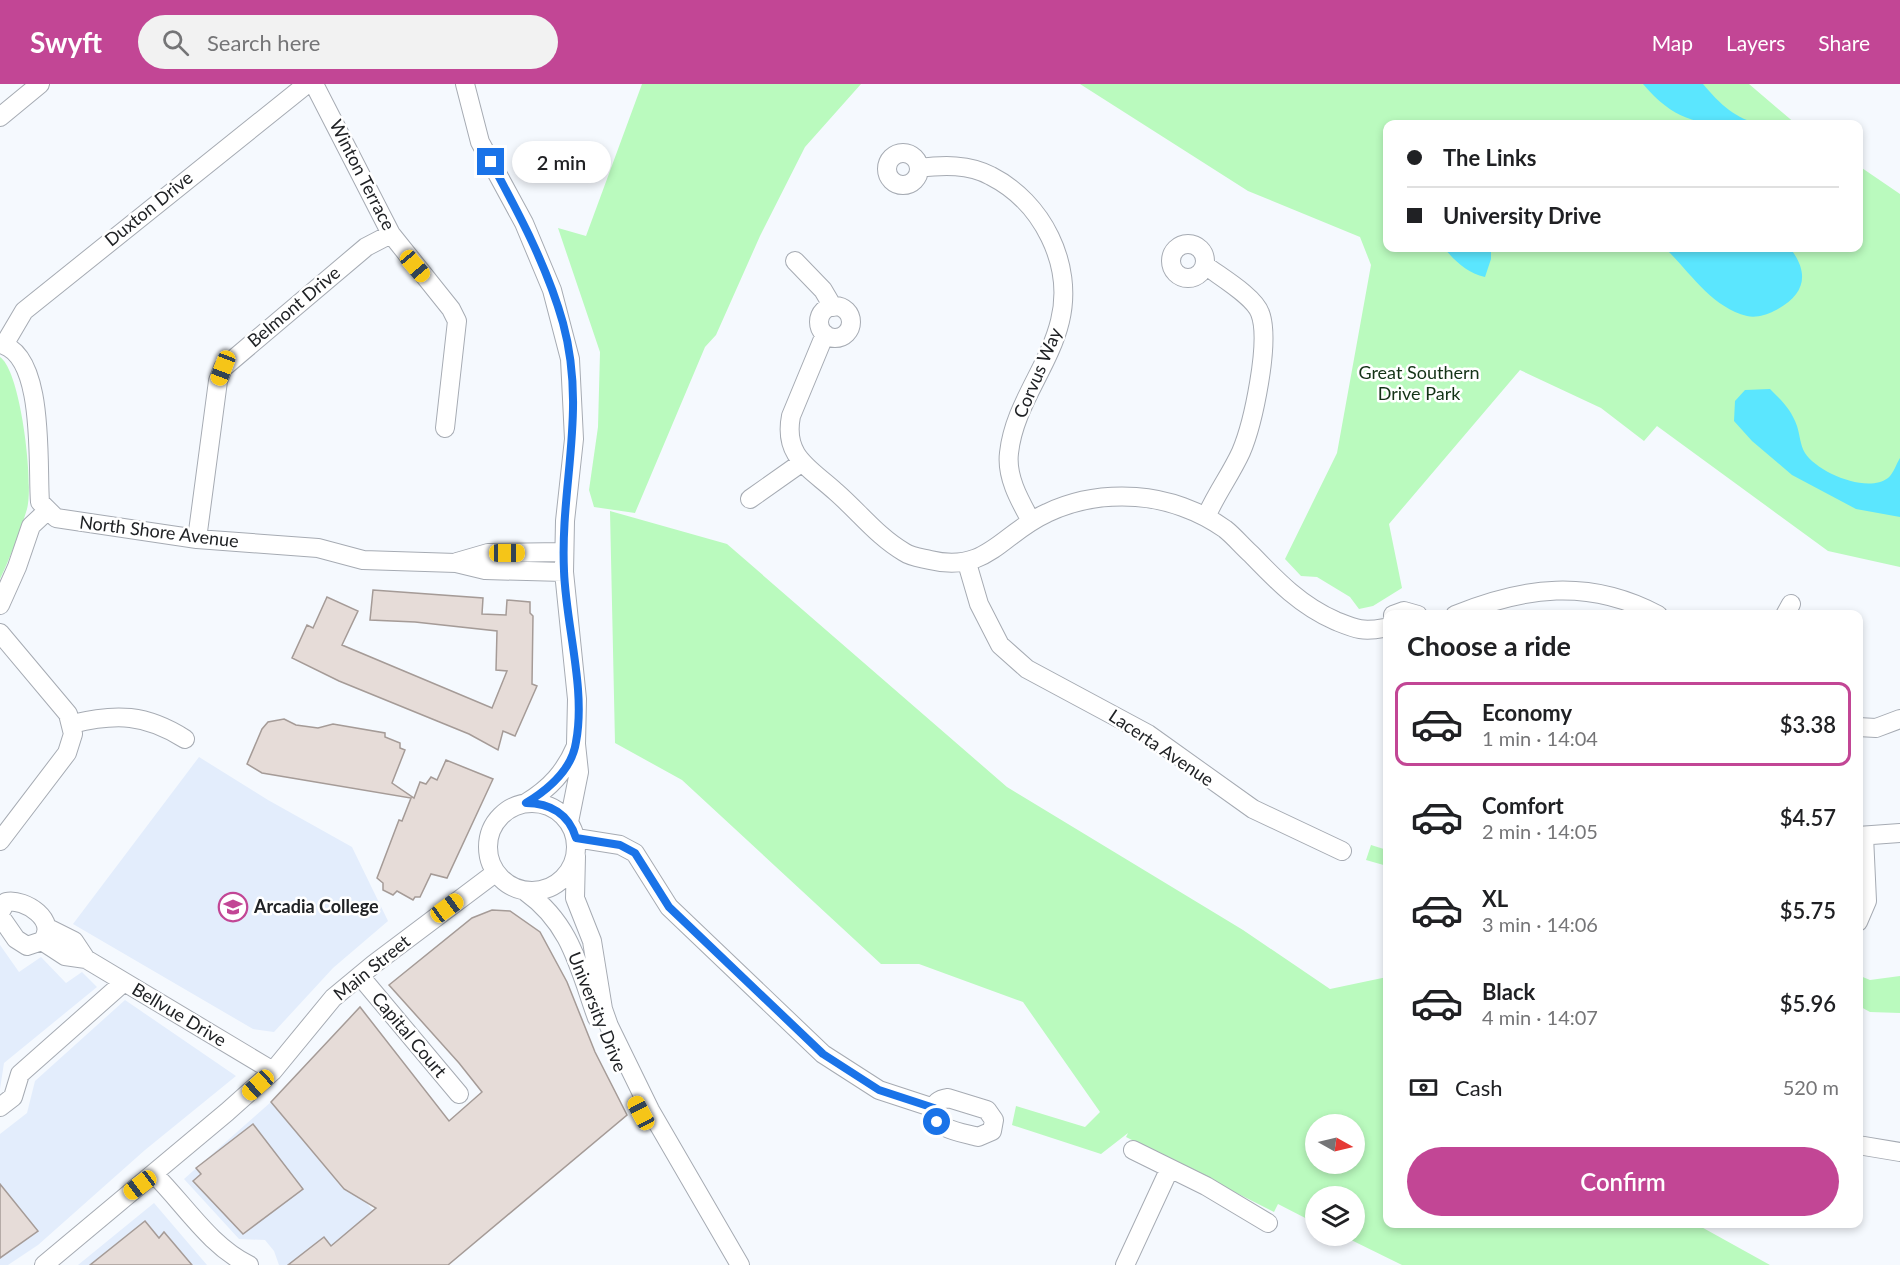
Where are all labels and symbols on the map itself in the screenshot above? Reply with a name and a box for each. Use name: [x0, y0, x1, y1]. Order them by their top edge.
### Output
street label: Winton Terrace: [326, 116, 400, 234]
callout: 2 min: [512, 141, 611, 183]
route end: [477, 148, 504, 175]
street label: Duxton Drive: [100, 166, 197, 250]
car: [397, 246, 433, 286]
street label: Belmont Drive: [243, 261, 344, 351]
street label: Corvus Way: [1008, 324, 1066, 421]
car: [208, 348, 238, 388]
park label: Great Southern Drive Park: [1358, 361, 1480, 404]
street label: North Shore Avenue: [78, 510, 240, 552]
car: [489, 544, 525, 562]
street label: Lacerta Avenue: [1105, 704, 1218, 790]
car: [427, 890, 467, 926]
school or university icon: Arcadia College: [217, 891, 249, 923]
place label: Arcadia College: [253, 895, 379, 917]
street label: Main Street: [329, 929, 414, 1005]
street label: University Drive: [564, 948, 632, 1075]
street label: Bellvue Drive: [128, 977, 231, 1051]
street label: Capital Court: [368, 987, 452, 1082]
car: [239, 1066, 277, 1104]
car: [625, 1093, 657, 1133]
route start: [923, 1108, 950, 1135]
north arrow: [1305, 1114, 1365, 1174]
car: [120, 1167, 160, 1203]

